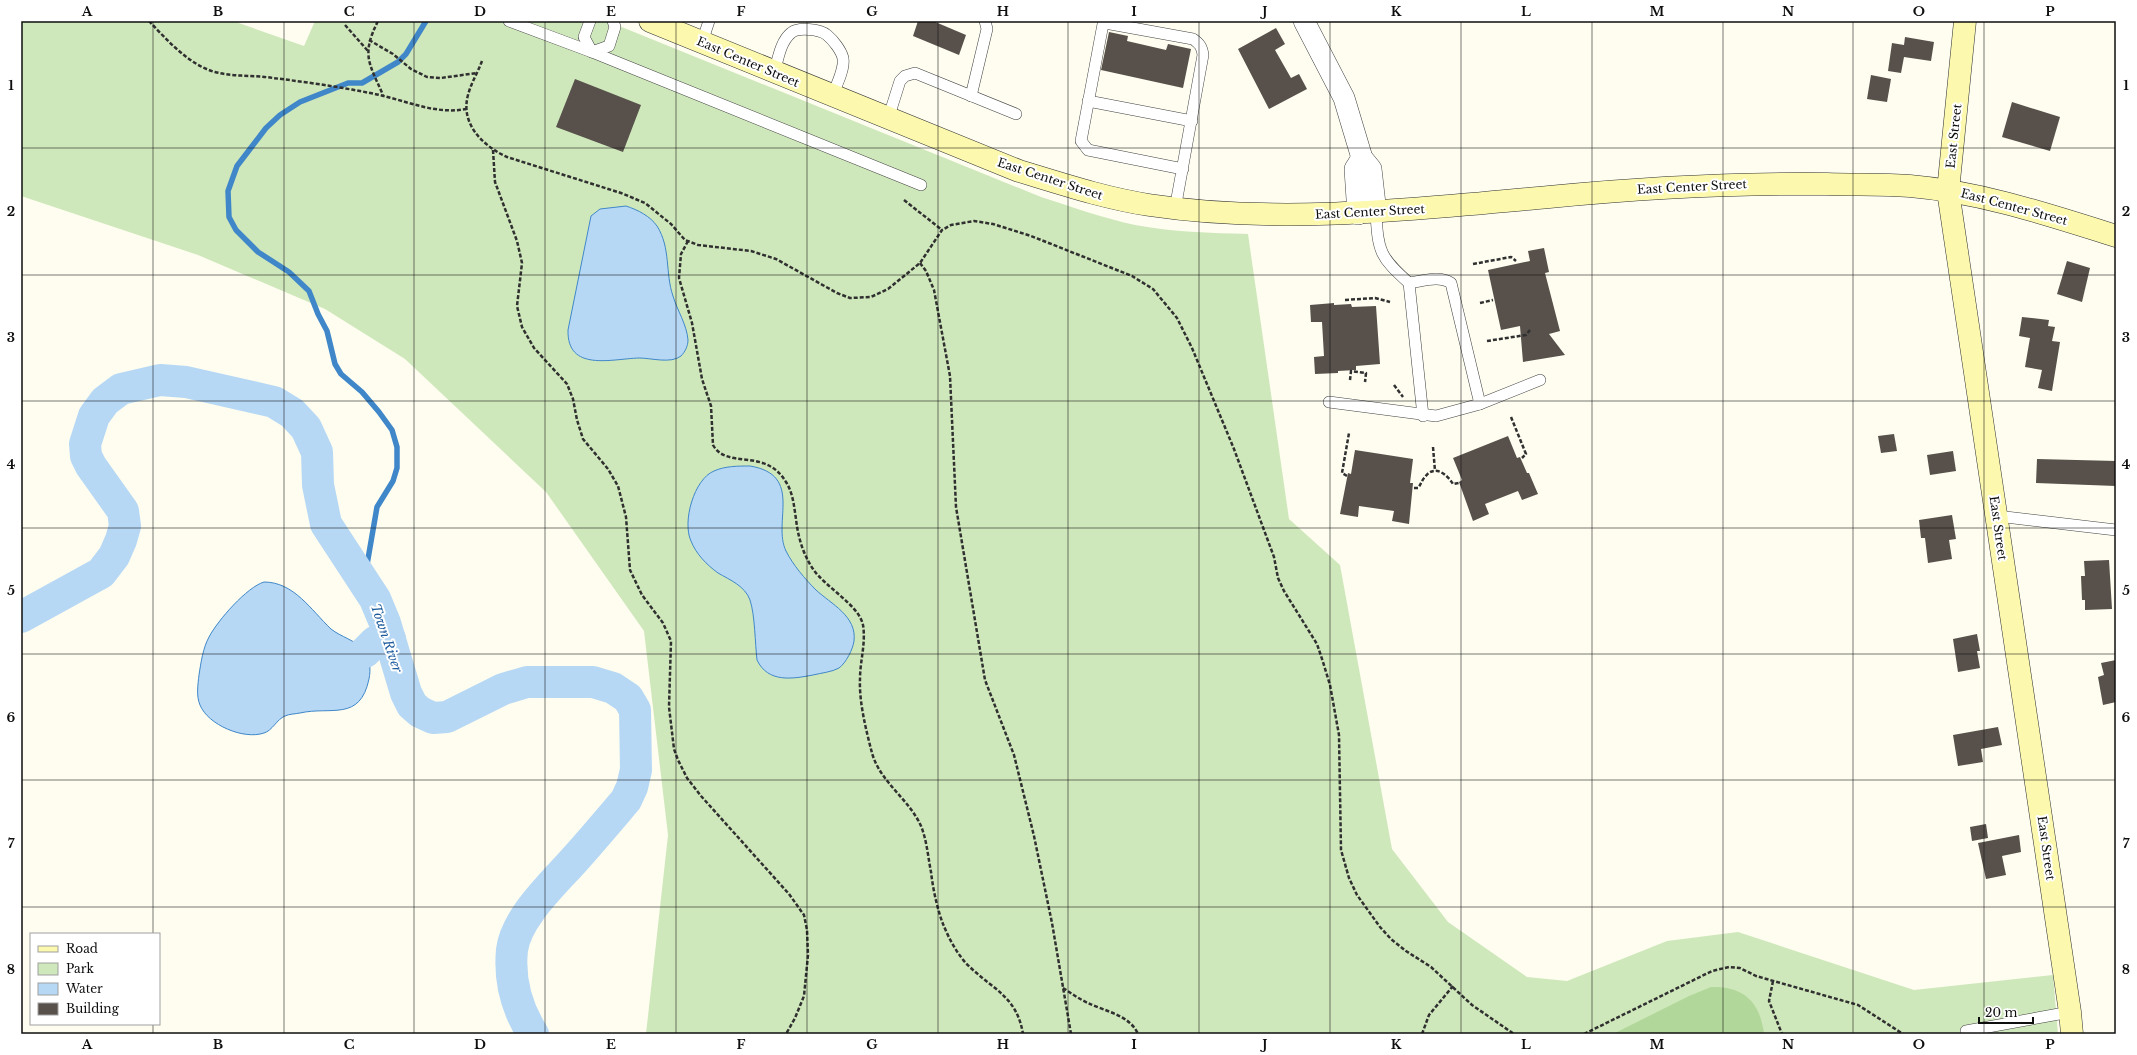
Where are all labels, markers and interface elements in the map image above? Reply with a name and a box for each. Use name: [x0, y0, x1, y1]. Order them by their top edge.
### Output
text: A: [81, 3, 93, 20]
text: B: [213, 3, 223, 20]
text: C: [344, 3, 355, 20]
text: D: [474, 3, 486, 20]
text: E: [606, 3, 616, 20]
text: F: [737, 3, 746, 20]
text: G: [866, 3, 878, 20]
text: H: [997, 3, 1009, 20]
text: I: [1131, 3, 1137, 20]
text: J: [1259, 3, 1268, 20]
text: K: [1391, 3, 1402, 20]
text: L: [1521, 3, 1531, 20]
text: M: [1650, 3, 1665, 20]
text: N: [1782, 3, 1794, 20]
text: O: [1913, 3, 1925, 20]
text: P: [2045, 3, 2055, 20]
street label: East Center Street: [695, 33, 802, 90]
text: 1: [8, 77, 14, 94]
text: 1: [2123, 77, 2129, 94]
street label: East Street: [1943, 102, 1964, 169]
street label: East Center Street: [996, 154, 1105, 203]
street label: East Center Street: [1637, 176, 1748, 197]
street label: East Center Street: [1959, 185, 2070, 228]
street label: East Center Street: [1315, 201, 1426, 222]
text: 2: [7, 203, 15, 220]
text: 2: [2122, 203, 2130, 220]
text: 3: [7, 329, 15, 346]
text: 3: [2122, 329, 2130, 346]
text: 4: [7, 456, 16, 473]
text: 4: [2122, 456, 2131, 473]
street label: East Street: [1987, 495, 2011, 562]
text: 5: [7, 582, 15, 599]
text: 5: [2122, 582, 2130, 599]
water label: Town River: [367, 602, 407, 676]
text: 6: [7, 709, 16, 726]
text: 6: [2122, 709, 2131, 726]
street label: East Street: [2035, 815, 2059, 882]
text: 7: [8, 835, 15, 852]
text: 7: [2123, 835, 2130, 852]
legend: [30, 933, 160, 1025]
text: Road: [66, 941, 98, 956]
text: 8: [7, 961, 15, 978]
text: Park: [66, 961, 94, 976]
text: 8: [2122, 961, 2130, 978]
text: Water: [65, 981, 103, 996]
scale bar: [1979, 999, 2033, 1025]
text: Building: [66, 1001, 120, 1016]
text: 20 m: [1985, 1005, 2017, 1020]
text: A: [81, 1036, 93, 1053]
text: B: [213, 1036, 223, 1053]
text: C: [344, 1036, 355, 1053]
text: D: [474, 1036, 486, 1053]
text: E: [606, 1036, 616, 1053]
text: F: [737, 1036, 746, 1053]
text: G: [866, 1036, 878, 1053]
text: H: [997, 1036, 1009, 1053]
text: I: [1131, 1036, 1137, 1053]
text: J: [1259, 1036, 1268, 1053]
text: K: [1391, 1036, 1402, 1053]
text: L: [1521, 1036, 1531, 1053]
text: M: [1650, 1036, 1665, 1053]
text: N: [1782, 1036, 1794, 1053]
text: O: [1913, 1036, 1925, 1053]
text: P: [2045, 1036, 2055, 1053]

